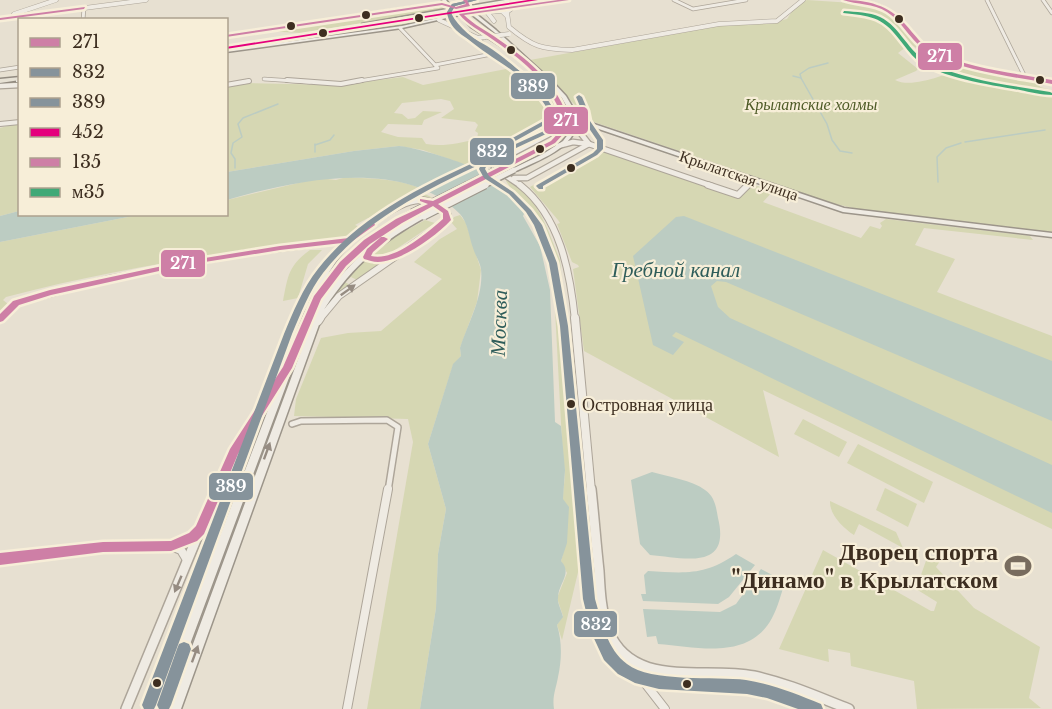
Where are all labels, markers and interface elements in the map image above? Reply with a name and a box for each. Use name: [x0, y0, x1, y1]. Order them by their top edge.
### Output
unlabelled marker: [360, 9, 372, 21]
unlabelled marker: [413, 12, 425, 24]
unlabelled marker: [893, 13, 905, 25]
legend: [18, 18, 228, 216]
unlabelled marker: [285, 20, 297, 32]
unlabelled marker: [317, 27, 329, 39]
text: 271: [72, 31, 100, 53]
line badge: 271: [917, 42, 963, 71]
unlabelled marker: [505, 44, 517, 56]
text: 271: [927, 46, 953, 66]
text: 832: [72, 61, 105, 83]
line badge: 389: [510, 72, 556, 100]
unlabelled marker: [1034, 74, 1046, 86]
text: 389: [517, 76, 549, 96]
text: 389: [72, 91, 106, 113]
park label: Крылатские холмы: [744, 94, 877, 114]
line badge: 271: [543, 106, 589, 135]
text: 271: [553, 110, 579, 130]
text: 452: [72, 121, 104, 143]
line badge: 832: [469, 137, 515, 166]
text: 832: [477, 141, 507, 161]
unlabelled marker: [534, 143, 546, 155]
street label: Крылатская улица: [677, 145, 801, 205]
text: 135: [72, 151, 101, 173]
unlabelled marker: [565, 162, 577, 174]
text: м35: [72, 181, 105, 203]
line badge: 271: [160, 249, 206, 278]
text: 271: [170, 253, 196, 273]
water label: Гребной канал: [611, 257, 740, 283]
one-way arrow: [341, 284, 356, 296]
water label: Москва: [485, 289, 513, 358]
place label: Островная улица: [582, 394, 713, 416]
marker: Островная улица: [565, 398, 577, 410]
one-way arrow: [263, 441, 273, 459]
line badge: 389: [208, 472, 254, 501]
text: 389: [215, 476, 247, 496]
place label: Дворец спорта "Динамо" в Крылатском: [731, 537, 998, 594]
sports icon: Дворец спорта "Динамо" в Крылатском: [1003, 551, 1033, 581]
one-way arrow: [173, 575, 182, 593]
line badge: 832: [573, 610, 618, 638]
text: 832: [581, 614, 611, 634]
one-way arrow: [190, 645, 200, 663]
unlabelled marker: [151, 677, 163, 689]
unlabelled marker: [681, 678, 693, 690]

